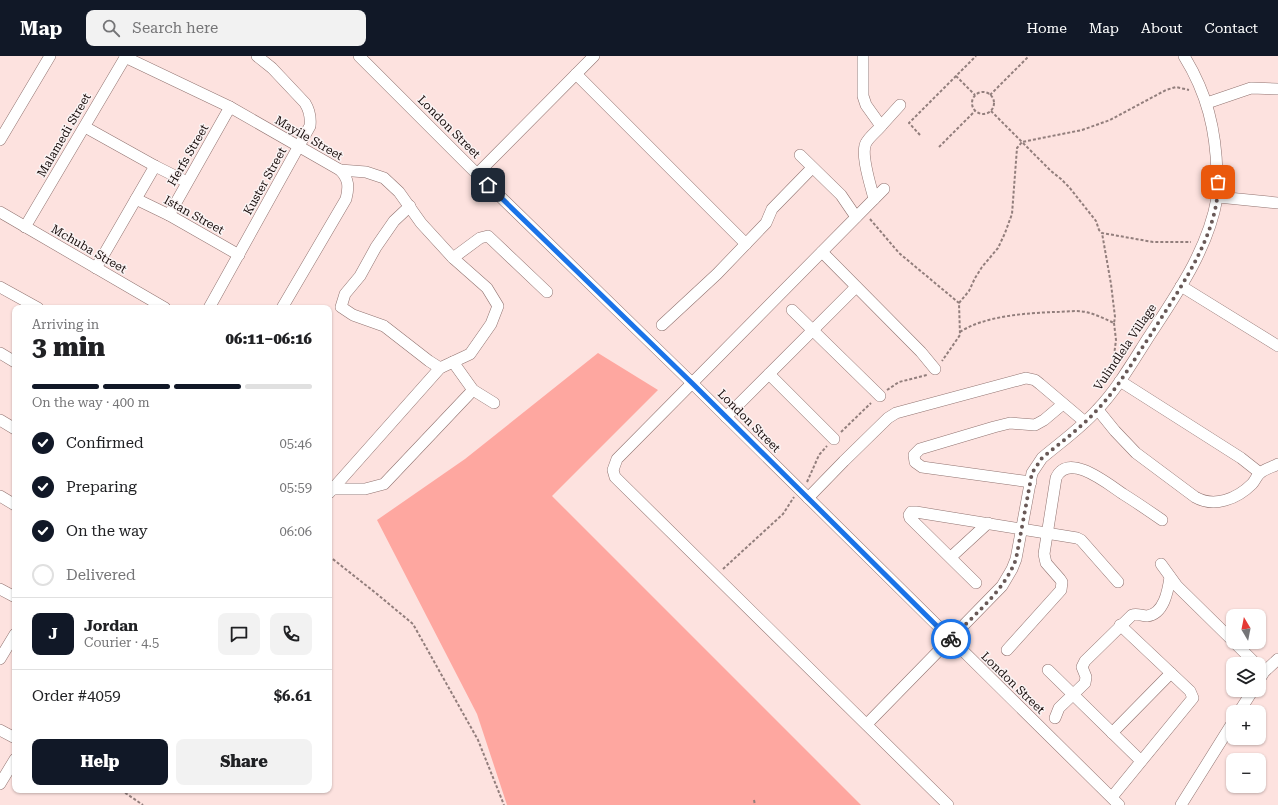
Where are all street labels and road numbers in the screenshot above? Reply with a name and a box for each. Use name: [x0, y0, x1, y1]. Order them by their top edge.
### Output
street label: Malamedi Street: [34, 90, 94, 179]
street label: London Street: [415, 93, 484, 162]
street label: Mayile Street: [273, 113, 346, 163]
street label: Herfs Street: [165, 121, 212, 188]
street label: Kuster Street: [241, 144, 290, 217]
street label: Istan Street: [162, 193, 227, 237]
street label: Mchuba Street: [49, 222, 130, 277]
street label: Vulindlela Village: [1091, 301, 1159, 393]
street label: London Street: [715, 387, 784, 456]
street label: London Street: [978, 649, 1048, 717]

